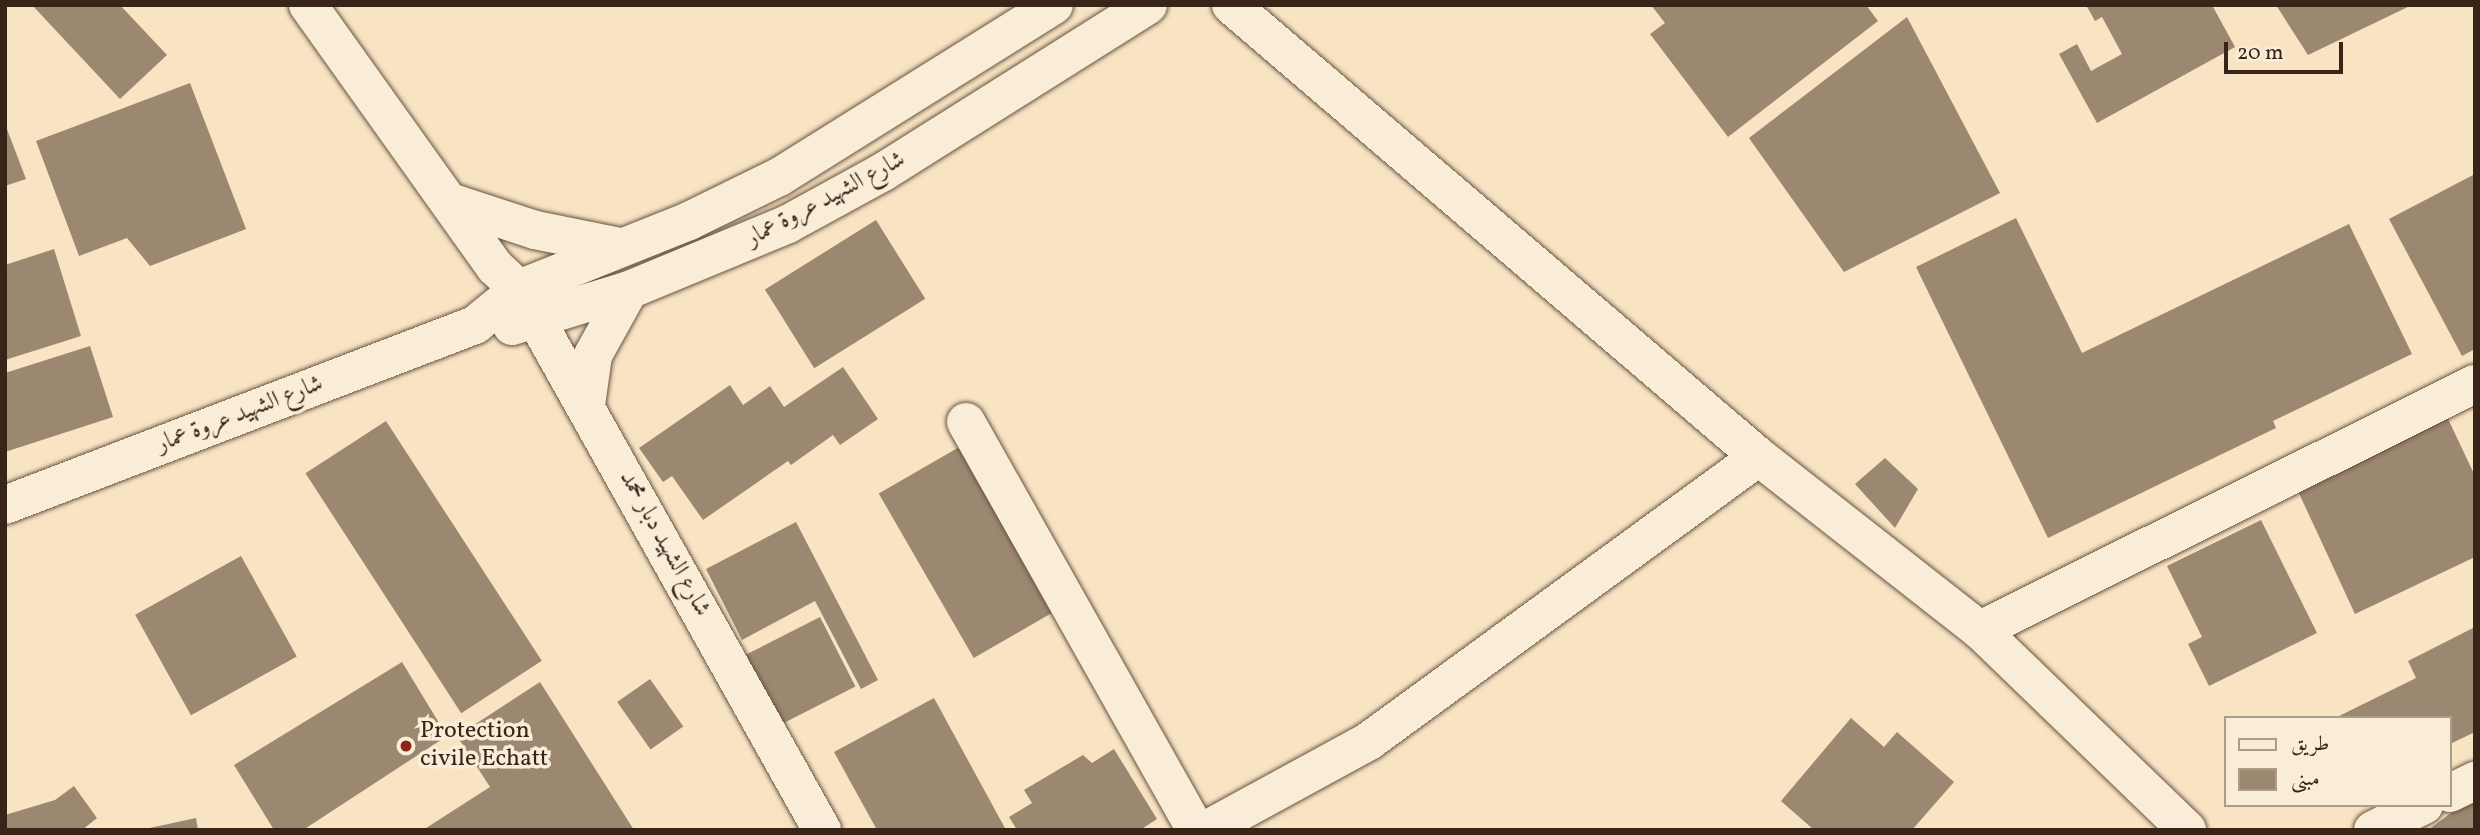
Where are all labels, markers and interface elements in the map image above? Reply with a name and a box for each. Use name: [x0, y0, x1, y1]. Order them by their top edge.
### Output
scale bar: [2228, 28, 2347, 72]
text: 20 m: [2237, 39, 2283, 68]
street label: شارع الشهيد عروة عمار: [742, 146, 910, 254]
street label: شارع الشهيد عروة عمار: [153, 370, 327, 460]
street label: شارع الشهيد دبار محمد: [612, 466, 716, 622]
legend: [2224, 716, 2452, 807]
place label: Protection civile Echatt: [420, 718, 548, 774]
text: طريق: [2291, 730, 2329, 759]
marker: Protection civile Echatt: [398, 738, 414, 754]
text: مبنى: [2291, 765, 2320, 794]

